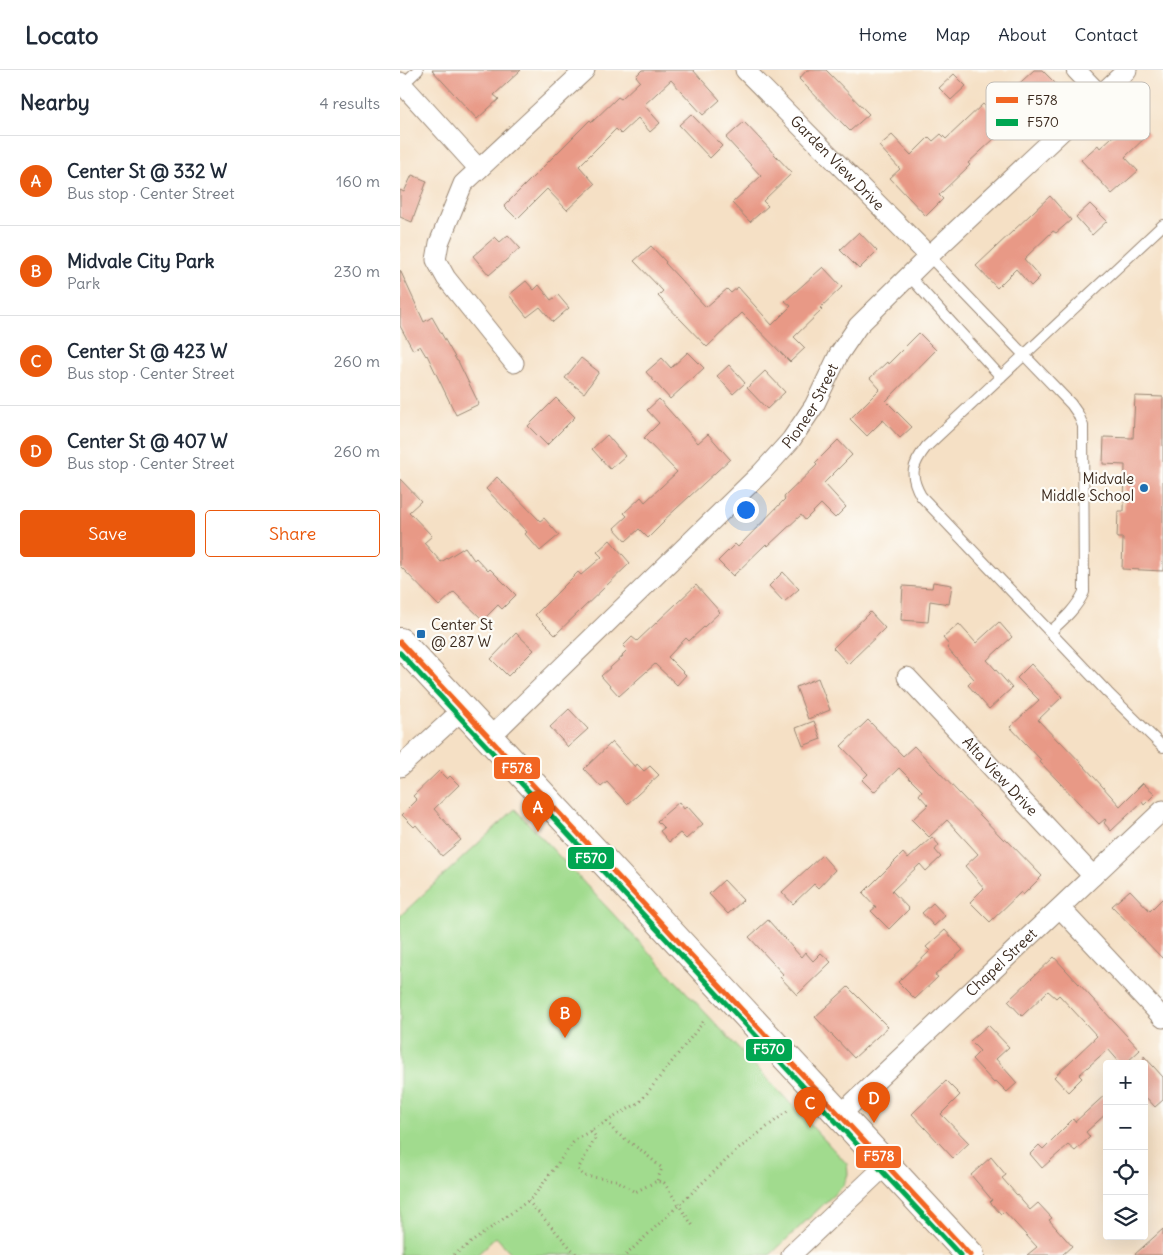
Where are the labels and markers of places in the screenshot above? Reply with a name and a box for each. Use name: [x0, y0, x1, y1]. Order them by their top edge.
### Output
place label: Midvale Middle School: [1041, 469, 1134, 505]
marker: Midvale Middle School: [1138, 482, 1150, 494]
place label: Center St @ 287 W: [431, 615, 493, 651]
marker: Center St @ 287 W: [415, 628, 427, 640]
pin: A: [522, 791, 554, 832]
pin: B: [549, 997, 581, 1038]
pin: D: [858, 1082, 890, 1123]
pin: C: [794, 1087, 826, 1128]

